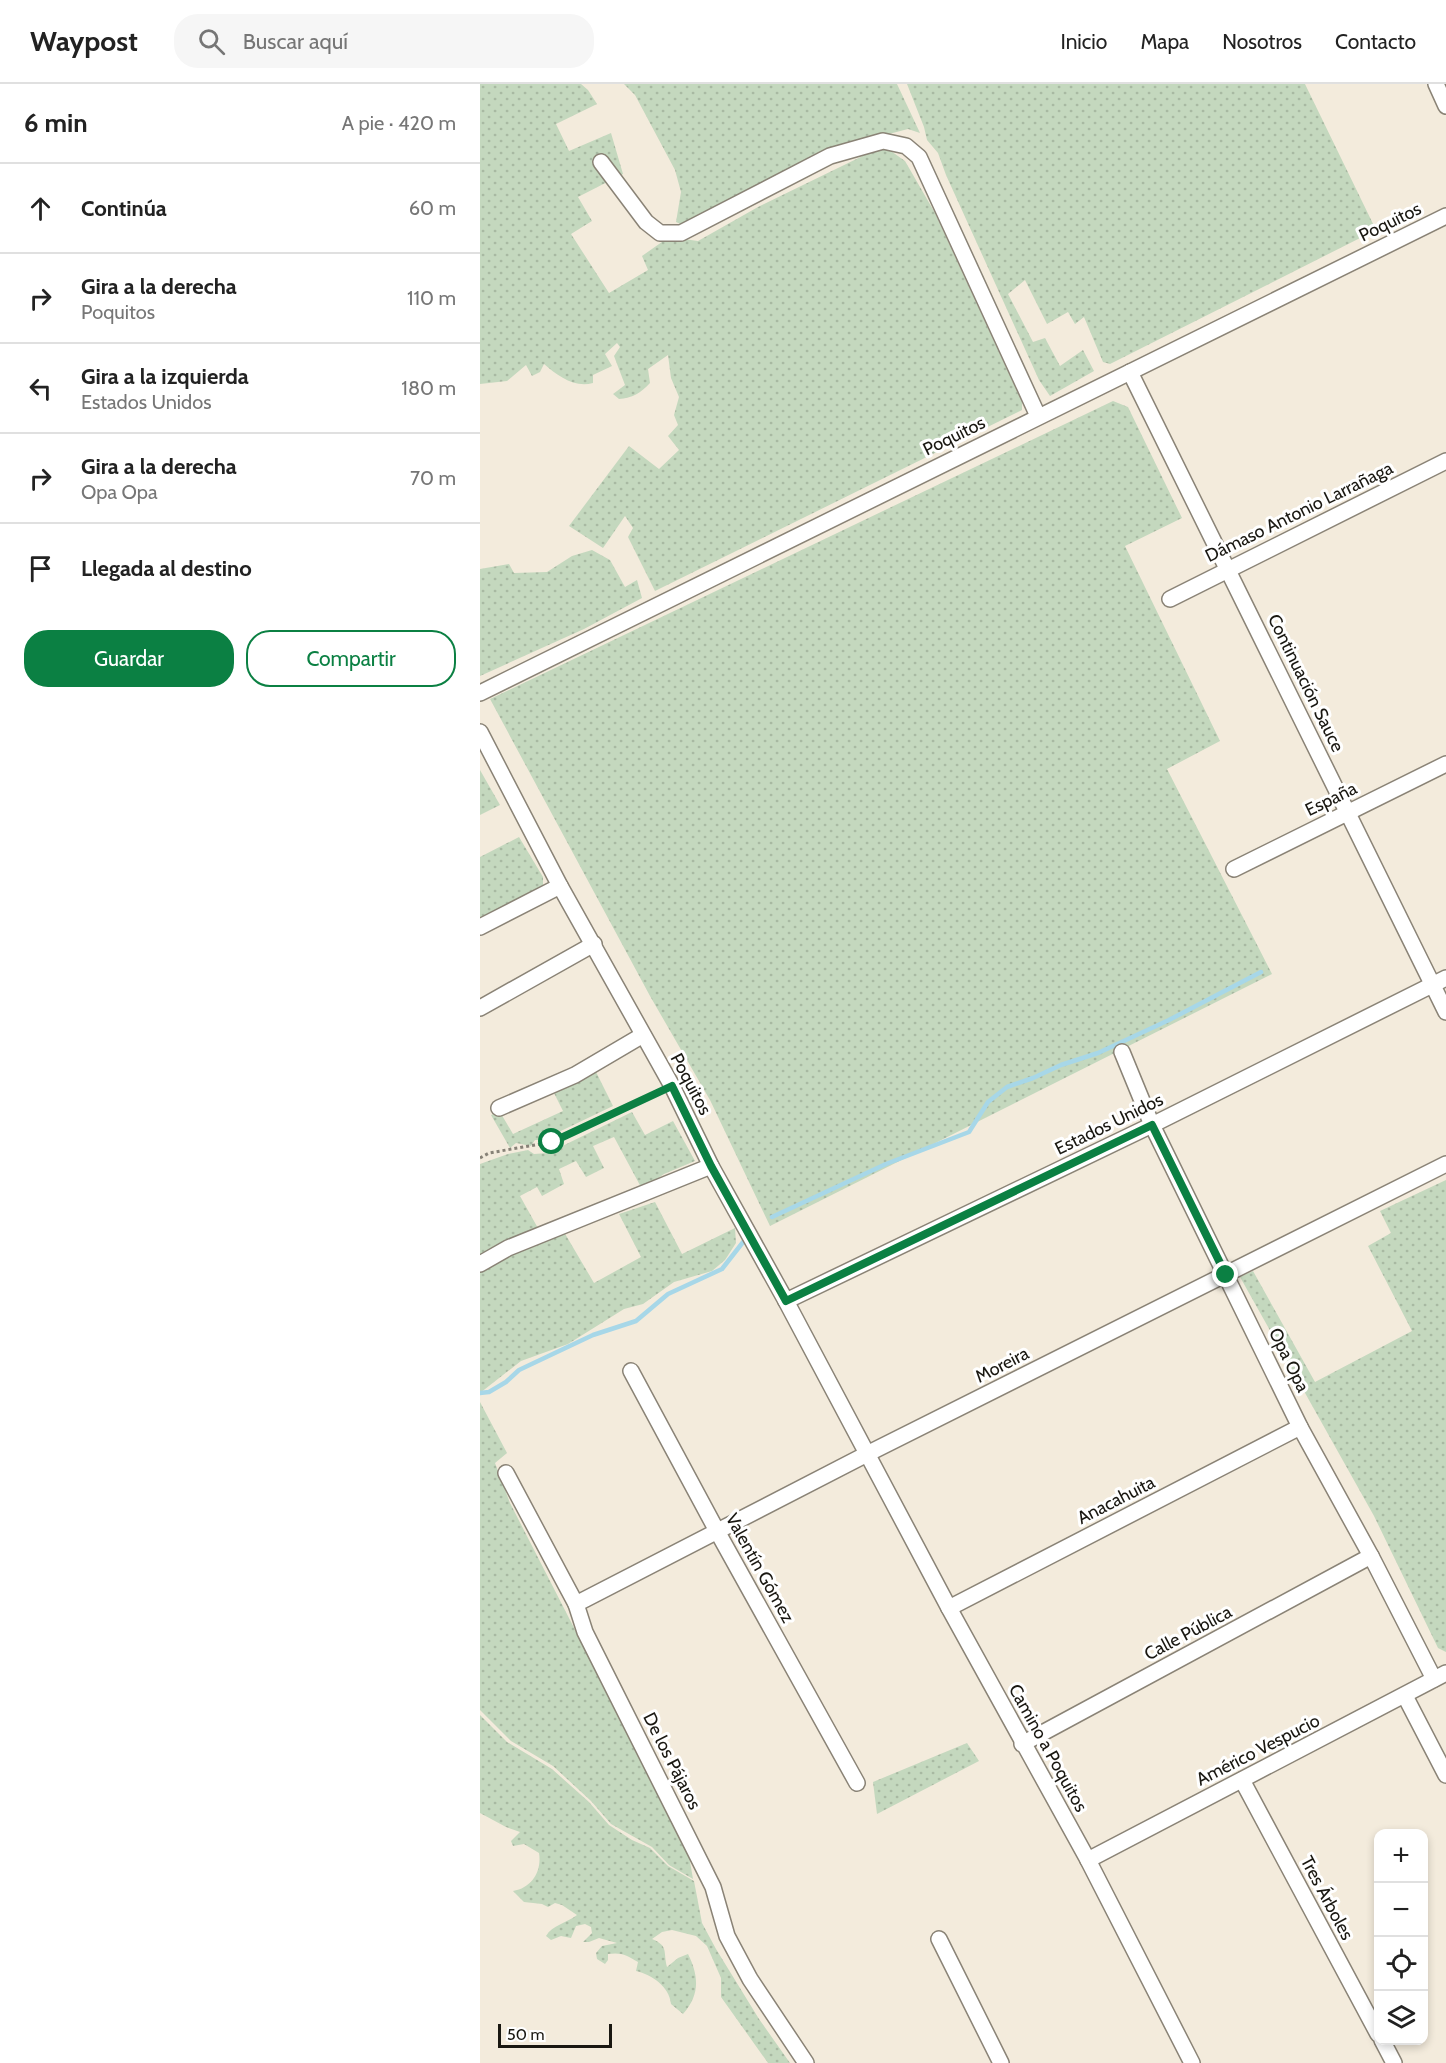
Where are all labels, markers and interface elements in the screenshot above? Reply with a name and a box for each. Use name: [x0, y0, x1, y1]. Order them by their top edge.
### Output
search box: [174, 14, 594, 68]
text: Waypost: [30, 24, 138, 58]
icon: search: [195, 25, 228, 58]
text: Buscar aquí: [243, 28, 348, 55]
text: Inicio: [1060, 29, 1107, 54]
text: Mapa: [1140, 29, 1189, 54]
text: Nosotros: [1222, 29, 1302, 54]
text: Contacto: [1335, 29, 1416, 54]
text: 6 min: [24, 107, 88, 139]
text: A pie · 420 m: [342, 111, 456, 135]
icon: ahead: [24, 192, 57, 225]
text: Continúa: [81, 195, 167, 222]
text: 60 m: [409, 196, 456, 220]
street label: Poquitos: [1355, 198, 1425, 246]
text: Gira a la derecha: [81, 273, 237, 300]
icon: right: [24, 282, 57, 315]
text: 110 m: [407, 286, 456, 310]
text: Poquitos: [81, 300, 155, 324]
text: Gira a la izquierda: [81, 363, 249, 390]
icon: left: [24, 372, 57, 405]
text: 180 m: [401, 376, 456, 400]
text: Estados Unidos: [81, 390, 211, 414]
street label: Poquitos: [919, 412, 989, 460]
text: Gira a la derecha: [81, 453, 237, 480]
street label: Dámaso Antonio Larrañaga: [1202, 457, 1397, 567]
icon: right: [24, 462, 57, 495]
text: 70 m: [410, 466, 456, 490]
text: Opa Opa: [81, 480, 158, 504]
icon: arrive: [24, 552, 57, 585]
text: Llegada al destino: [81, 555, 252, 582]
street label: Continuación Sauce: [1263, 611, 1349, 755]
button: Guardar: [24, 630, 234, 687]
button: Compartir: [246, 630, 456, 687]
street label: España: [1302, 777, 1361, 821]
street label: Poquitos: [666, 1049, 716, 1119]
street label: Estados Unidos: [1051, 1088, 1167, 1160]
route start: [538, 1128, 564, 1154]
route end: [1212, 1261, 1238, 1287]
street label: Opa Opa: [1264, 1324, 1314, 1396]
street label: Moreira: [972, 1342, 1033, 1388]
street label: Anacahuita: [1073, 1471, 1159, 1529]
street label: Valentín Gómez: [721, 1509, 799, 1627]
street label: Calle Pública: [1141, 1601, 1236, 1665]
street label: Camino a Poquitos: [1004, 1680, 1092, 1816]
street label: De los Pájaros: [638, 1709, 706, 1813]
street label: Américo Vespucio: [1193, 1709, 1323, 1791]
map controls: [1374, 1829, 1428, 2045]
button: +: [1374, 1829, 1428, 1883]
street label: Tres Árboles: [1296, 1852, 1358, 1944]
button: −: [1374, 1883, 1428, 1937]
button: locate: [1374, 1937, 1428, 1991]
button: layers: [1374, 1991, 1428, 2045]
scale bar: [498, 2021, 612, 2048]
text: 50 m: [507, 2025, 544, 2044]

